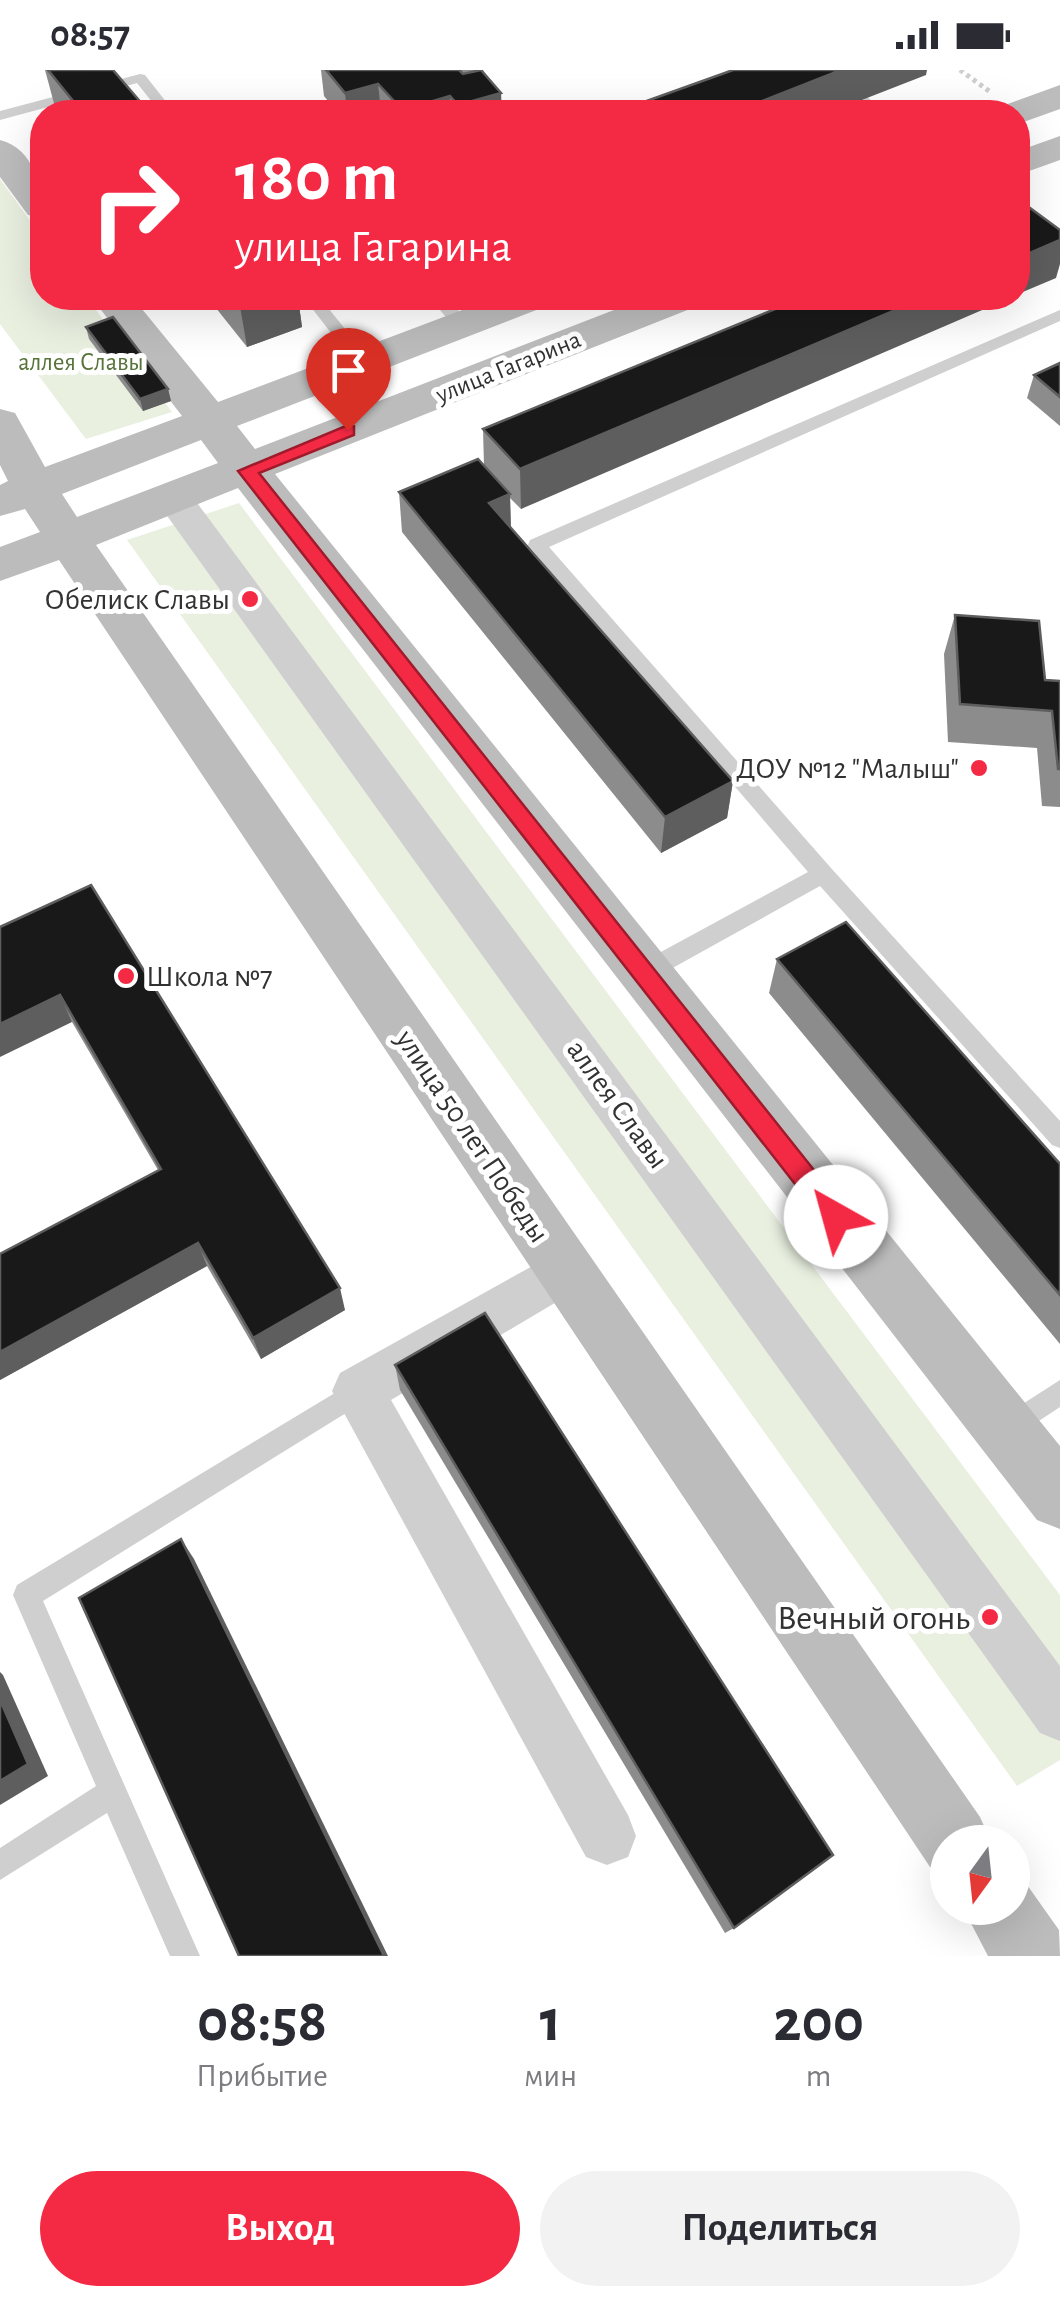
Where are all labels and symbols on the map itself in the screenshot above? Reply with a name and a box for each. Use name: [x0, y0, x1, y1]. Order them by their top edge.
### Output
street label: улица Гагарина: [432, 327, 585, 408]
pin: [306, 328, 391, 431]
park label: аллея Славы: [18, 350, 144, 375]
place label: Обелиск Славы: [44, 585, 230, 615]
marker: Обелиск Славы: [239, 588, 261, 610]
place label: ДОУ №12 "Малыш": [736, 754, 959, 784]
marker: ДОУ №12 "Малыш": [968, 757, 990, 779]
place label: Школа №7: [146, 962, 273, 992]
marker: Школа №7: [115, 965, 137, 987]
street label: улица 50 лет Победы: [390, 1024, 554, 1248]
street label: аллея Славы: [561, 1035, 674, 1174]
position arrow: [784, 1165, 888, 1269]
place label: Вечный огонь: [777, 1601, 970, 1636]
marker: Вечный огонь: [979, 1606, 1001, 1628]
north arrow: [930, 1825, 1030, 1925]

